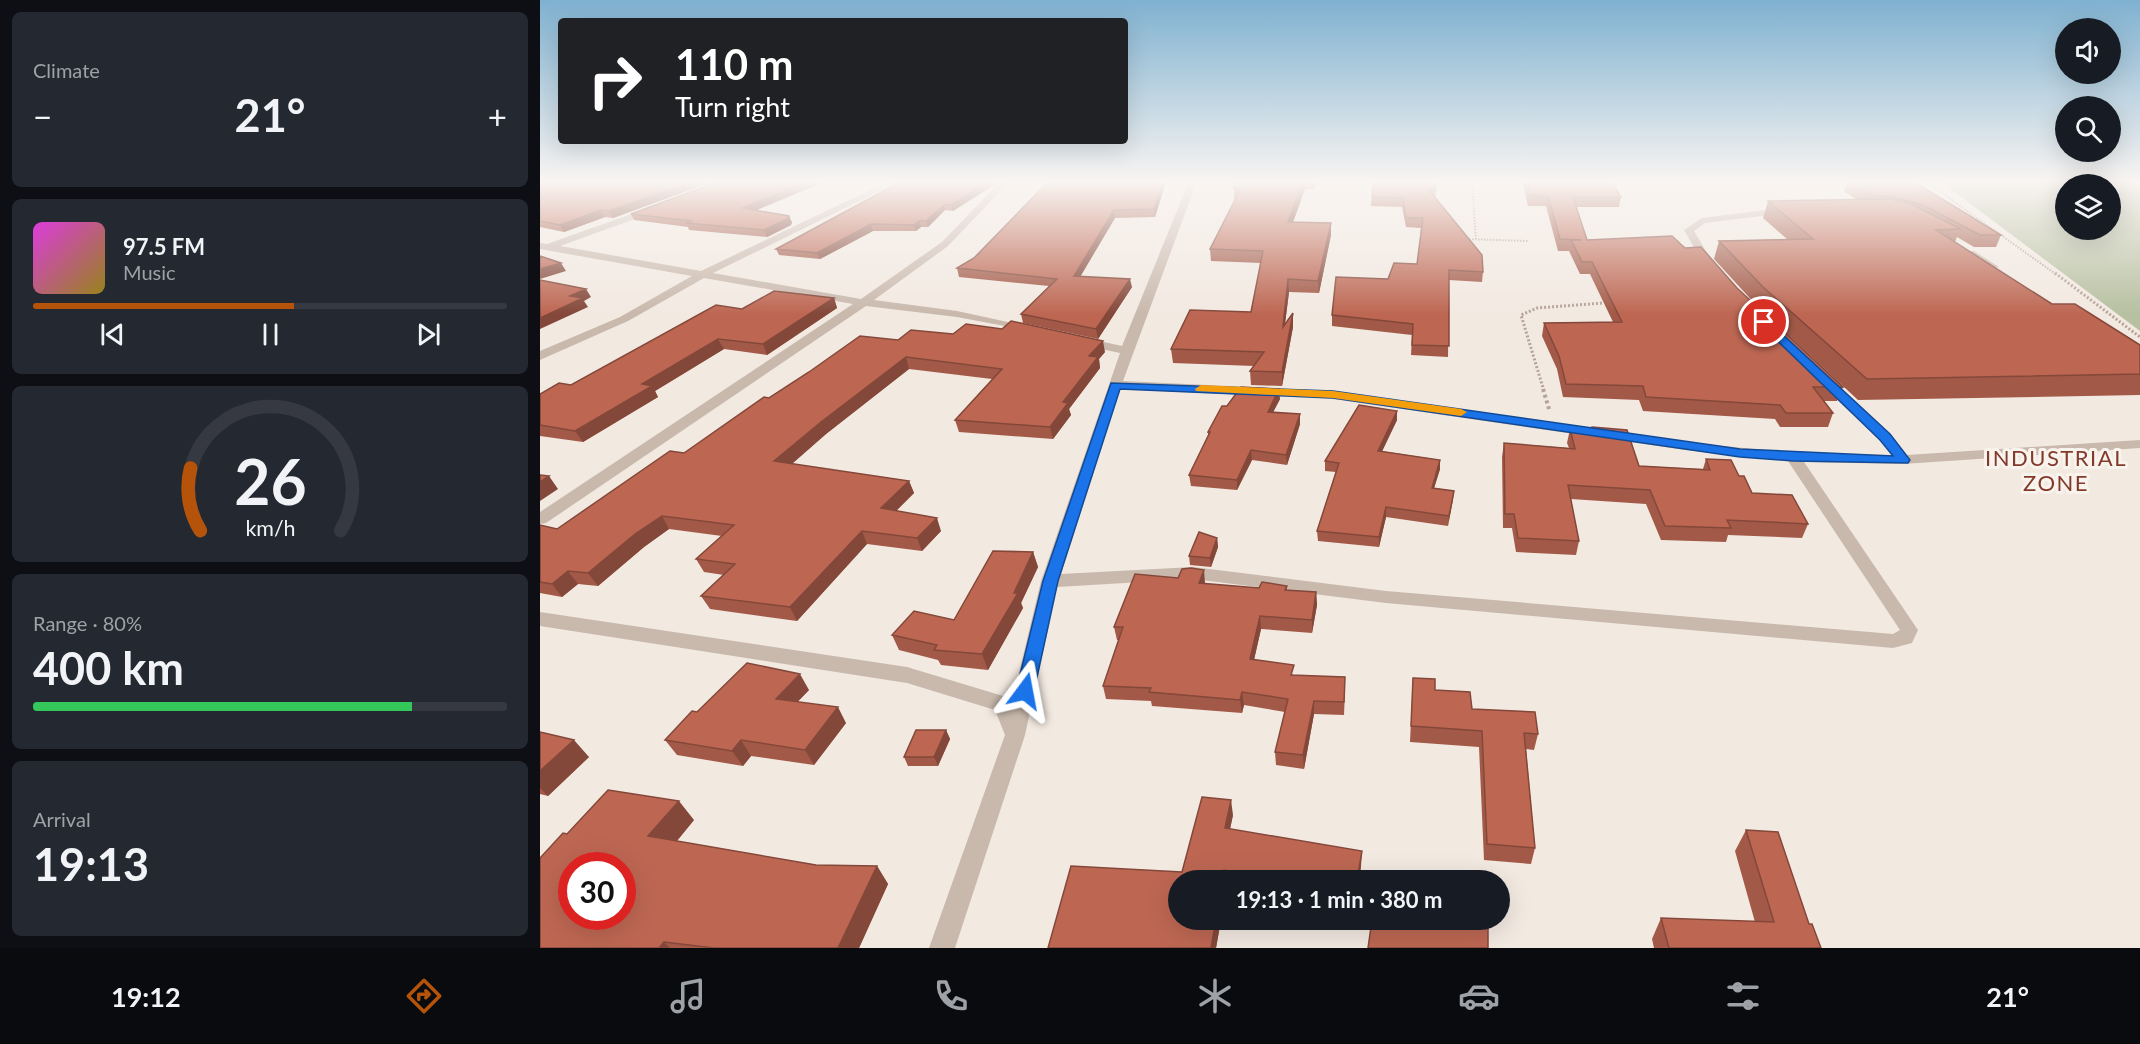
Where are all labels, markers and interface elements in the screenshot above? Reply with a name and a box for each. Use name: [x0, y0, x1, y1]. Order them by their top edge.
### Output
map controls: [2055, 18, 2121, 240]
button: sound: [2055, 18, 2121, 84]
text: 110 m: [675, 39, 793, 89]
icon: right: [576, 42, 654, 120]
text: Climate: [33, 58, 100, 82]
text: 21°: [235, 88, 305, 142]
text: Turn right: [675, 90, 790, 123]
text: −: [33, 96, 52, 136]
text: +: [488, 96, 507, 136]
button: search: [2055, 96, 2121, 162]
button: layers: [2055, 174, 2121, 240]
text: 97.5 FM: [123, 233, 205, 260]
text: Music: [123, 260, 176, 284]
pin: [1738, 296, 1789, 347]
icon: arrive: [1747, 305, 1780, 338]
icon: previous: [96, 318, 129, 351]
icon: pause: [254, 318, 287, 351]
icon: next: [412, 318, 445, 351]
text: 26: [234, 443, 306, 518]
district label: INDUSTRIAL ZONE: [1985, 444, 2127, 496]
text: km/h: [245, 515, 295, 541]
text: Range · 80%: [33, 611, 142, 635]
text: 400 km: [33, 641, 184, 695]
position arrow: [993, 659, 1057, 723]
text: Arrival: [33, 807, 91, 831]
text: 19:13: [33, 837, 149, 891]
speed limit sign: 30: [558, 852, 636, 930]
text: 19:13 · 1 min · 380 m: [1236, 886, 1442, 913]
icon: directions: [403, 975, 445, 1017]
icon: music: [667, 975, 709, 1017]
icon: phone: [930, 975, 972, 1017]
icon: climate: [1194, 975, 1236, 1017]
icon: car: [1458, 975, 1500, 1017]
icon: filters: [1722, 975, 1764, 1017]
text: 19:12: [111, 980, 181, 1013]
text: 21°: [1986, 980, 2029, 1013]

